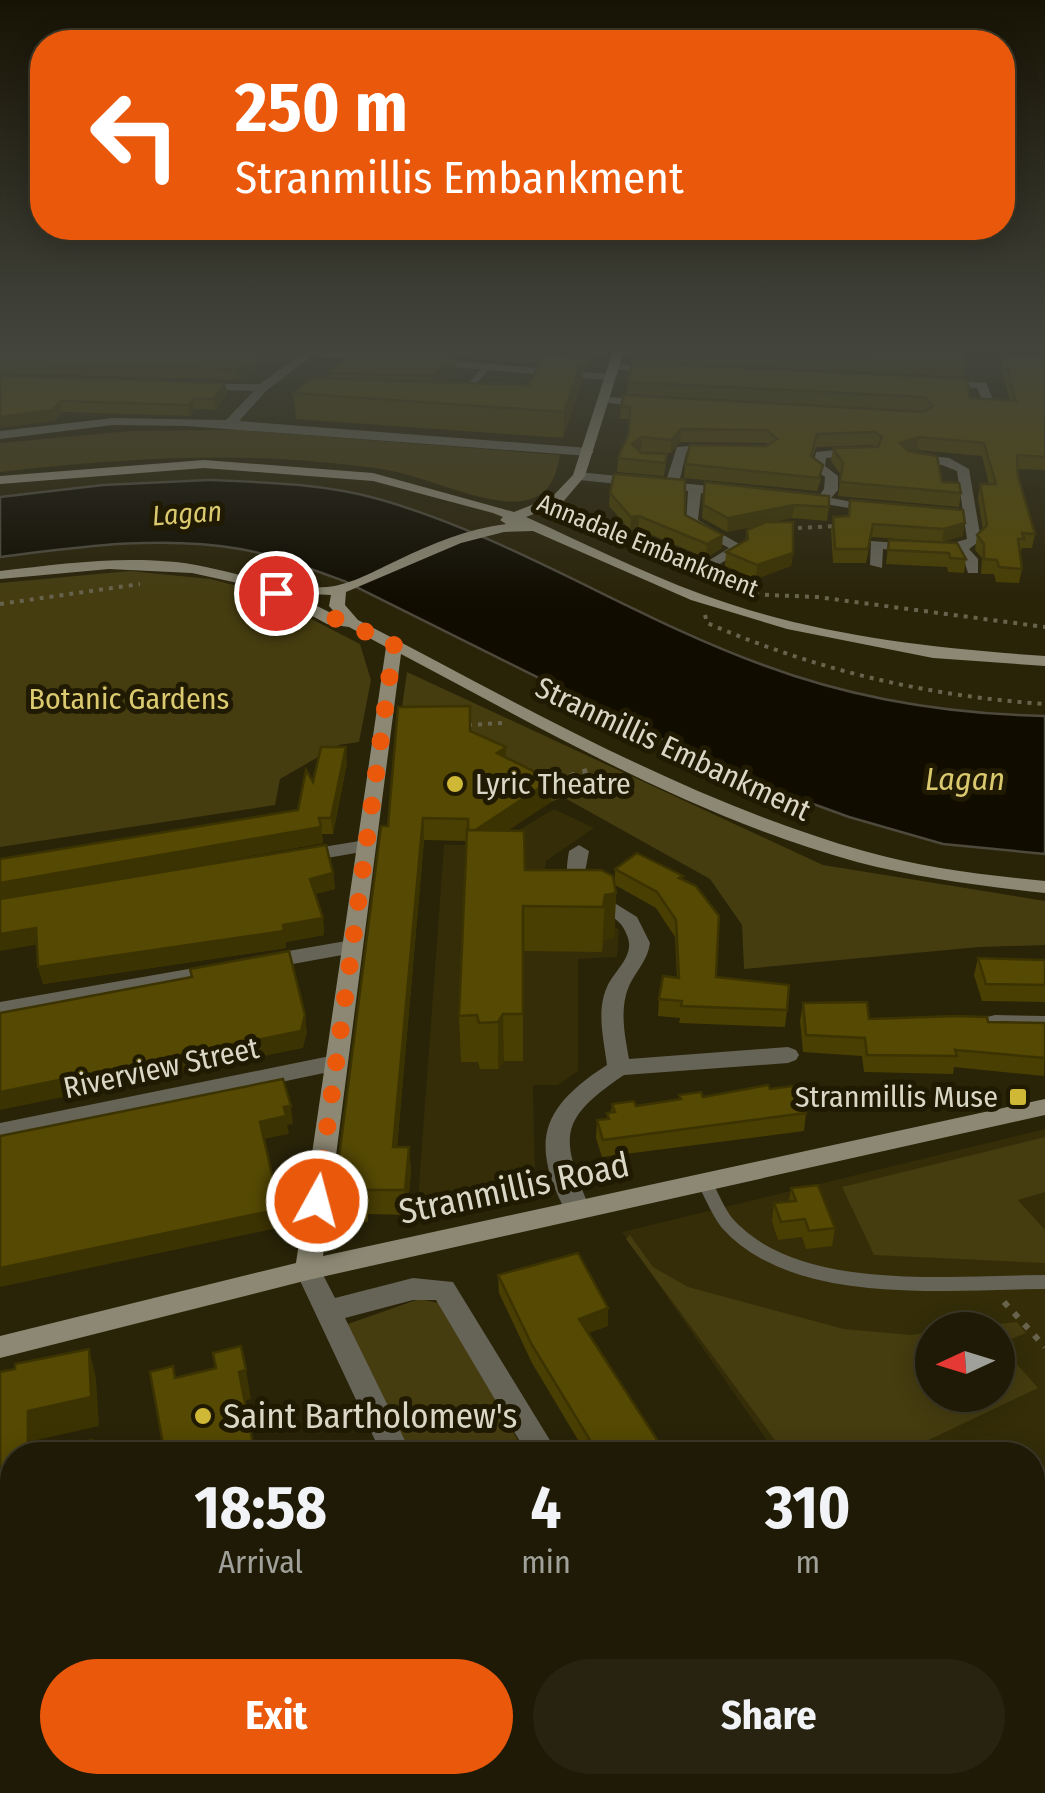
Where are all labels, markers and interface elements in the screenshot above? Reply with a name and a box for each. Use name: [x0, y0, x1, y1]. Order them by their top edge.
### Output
text: 250 m: [235, 66, 408, 150]
icon: left: [70, 70, 200, 200]
text: Stranmillis Embankment: [235, 151, 684, 205]
street label: Annadale Embankment: [533, 488, 763, 604]
water label: Lagan: [151, 495, 223, 532]
pin: [234, 551, 319, 636]
icon: arrive: [249, 566, 304, 621]
street label: Stranmillis Embankment: [530, 669, 816, 829]
park label: Botanic Gardens: [29, 681, 229, 717]
water label: Lagan: [925, 760, 1005, 798]
place label: Lyric Theatre: [475, 766, 631, 802]
marker: Lyric Theatre: [444, 773, 466, 795]
street label: Riverview Street: [60, 1030, 262, 1106]
place label: Stranmillis Muse: [795, 1079, 998, 1115]
marker: Stranmillis Muse: [1007, 1086, 1029, 1108]
street label: Stranmillis Road: [395, 1143, 633, 1233]
position arrow: [265, 1149, 369, 1253]
north arrow: [915, 1312, 1015, 1412]
map controls: [915, 1312, 1015, 1412]
place label: Saint Bartholomew's: [223, 1395, 518, 1437]
marker: Saint Bartholomew's: [192, 1405, 214, 1427]
text: 18:58: [194, 1472, 327, 1544]
text: 4: [531, 1472, 561, 1544]
text: 310: [765, 1472, 851, 1544]
text: Arrival: [218, 1543, 303, 1581]
text: min: [521, 1543, 571, 1581]
text: m: [796, 1543, 820, 1581]
button: Exit: [40, 1659, 513, 1774]
button: Share: [533, 1659, 1005, 1774]

